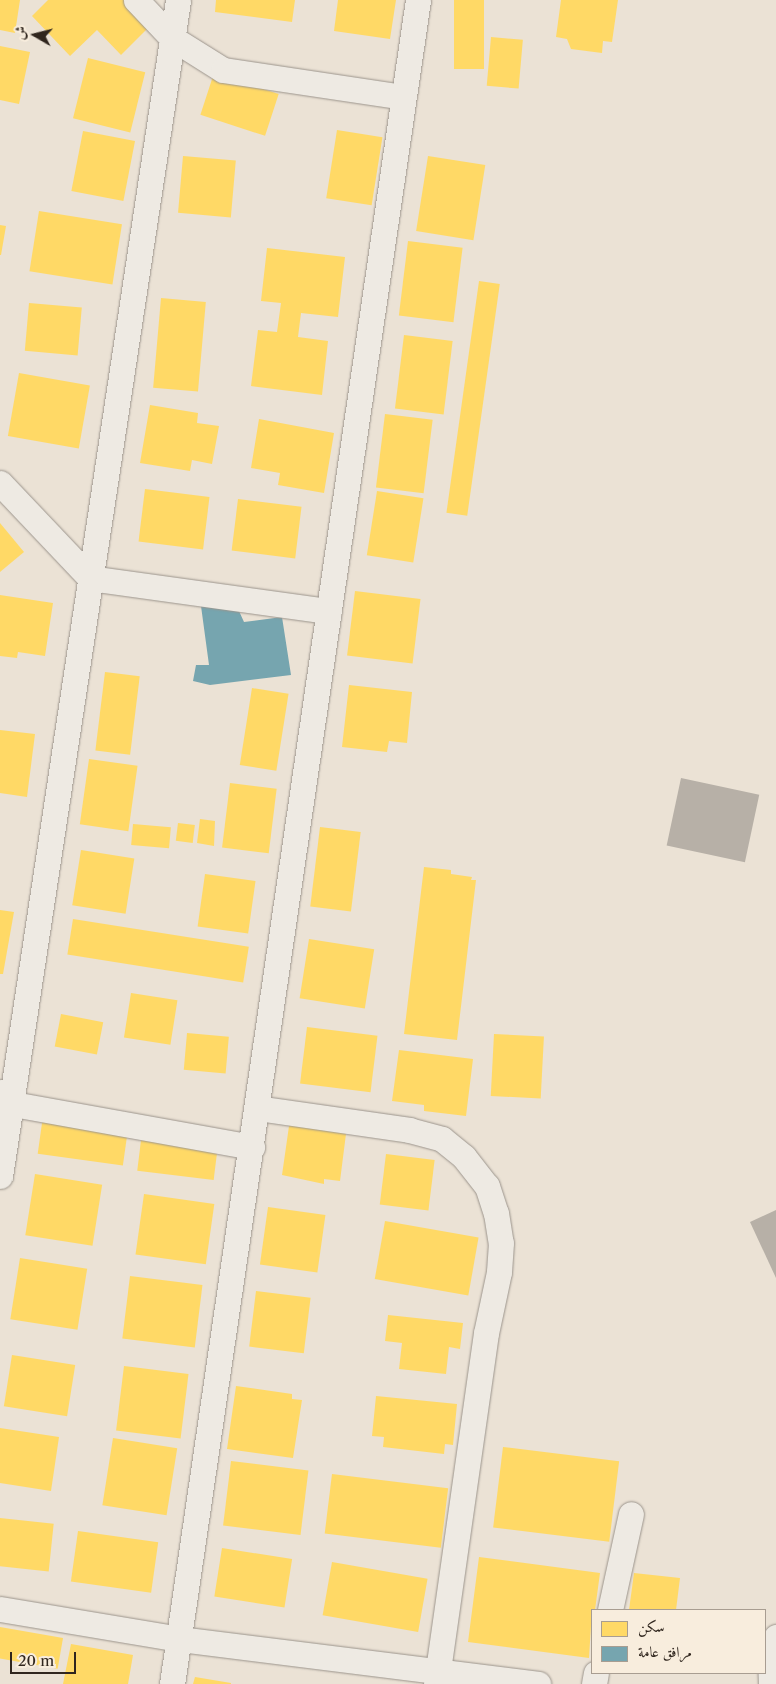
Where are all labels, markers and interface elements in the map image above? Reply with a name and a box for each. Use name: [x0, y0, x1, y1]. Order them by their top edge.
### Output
north arrow: [10, 10, 60, 60]
text: ش: [10, 25, 30, 41]
legend: [591, 1609, 766, 1674]
text: سكن: [638, 1617, 665, 1636]
scale bar: [12, 1642, 79, 1674]
text: مرافق عامة: [638, 1642, 692, 1661]
text: 20 m: [18, 1651, 54, 1670]

